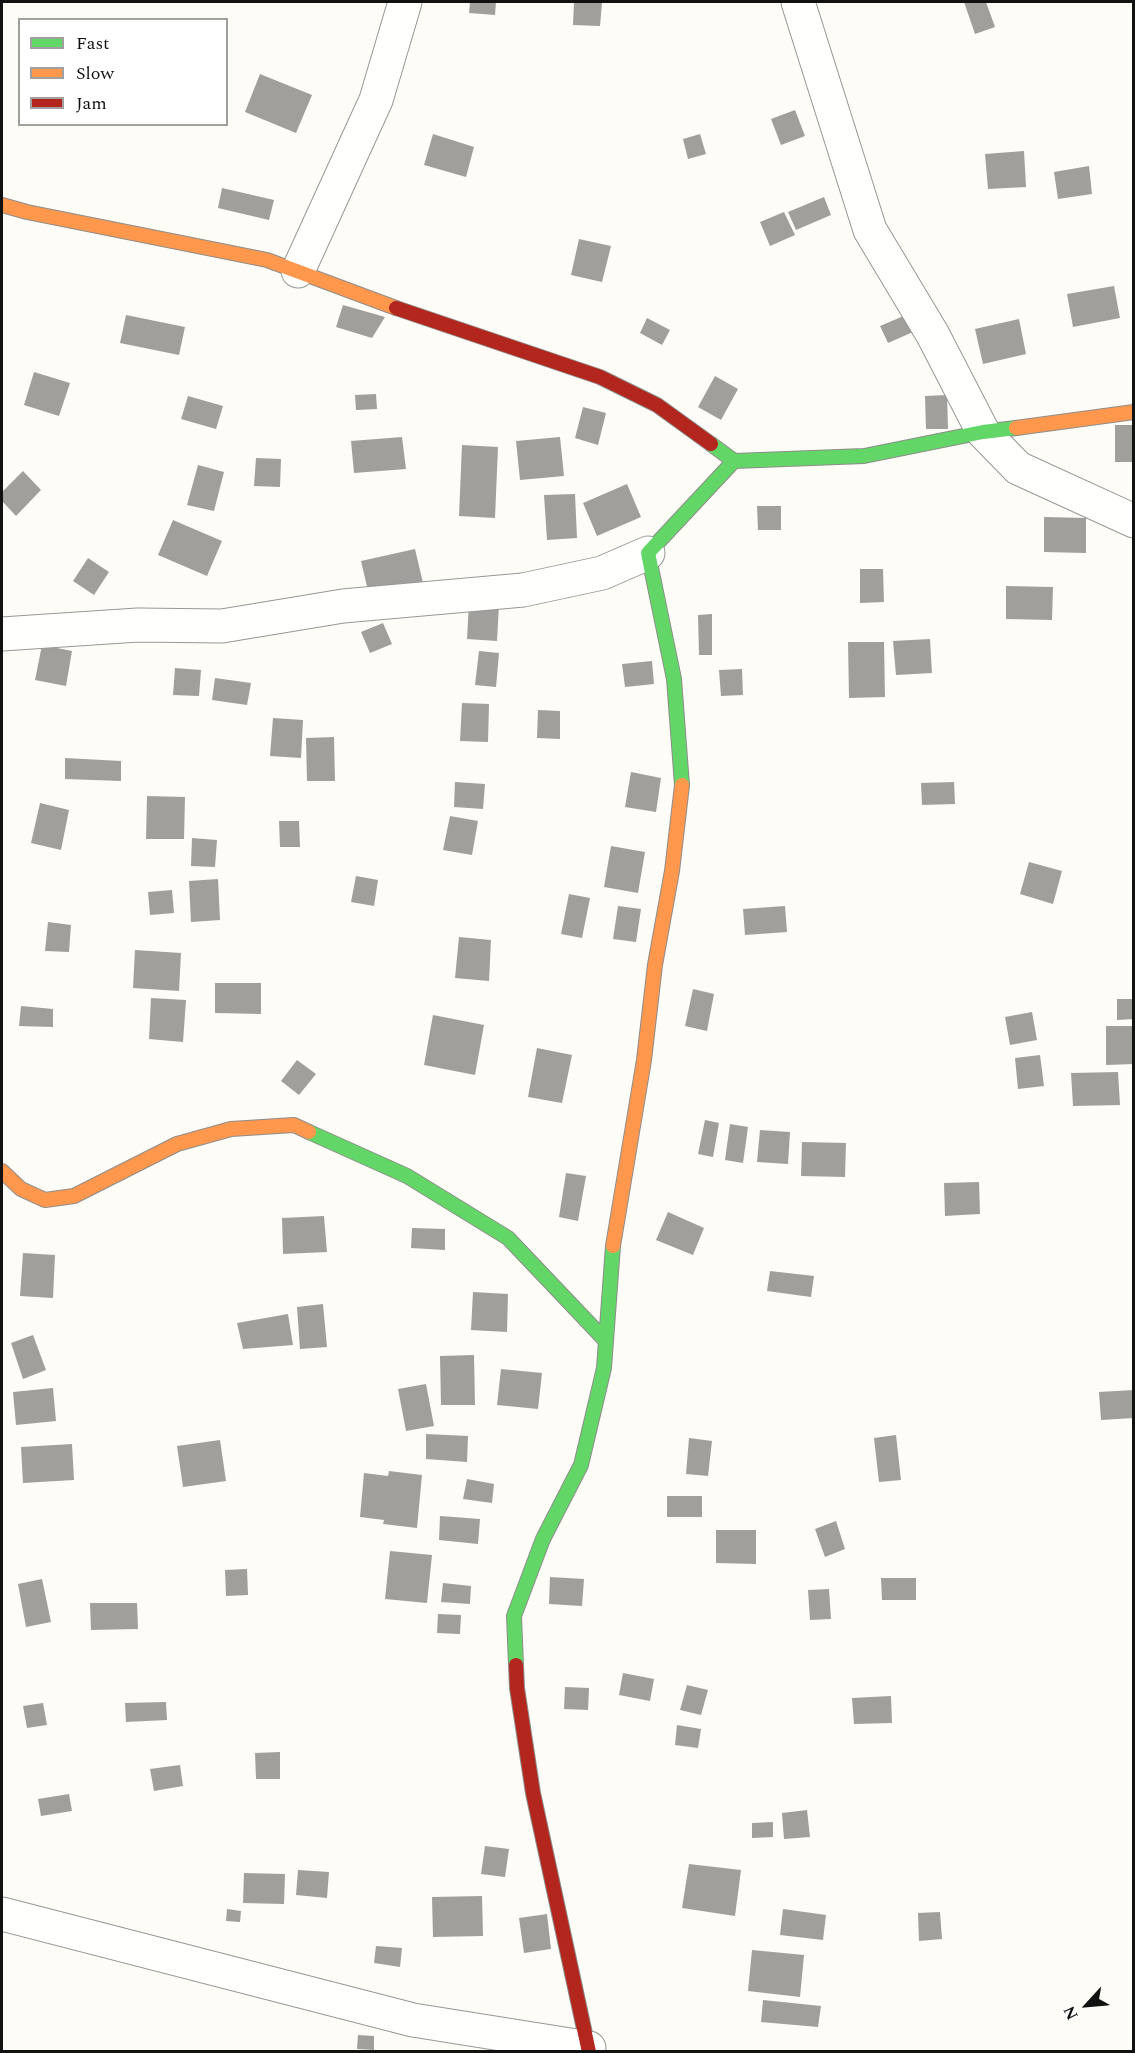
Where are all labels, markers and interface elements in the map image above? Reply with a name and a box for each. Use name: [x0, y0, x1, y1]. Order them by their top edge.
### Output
legend: [18, 18, 228, 126]
text: Fast: [76, 30, 109, 57]
text: Slow: [76, 60, 114, 87]
text: Jam: [76, 90, 107, 117]
north arrow: [1057, 1975, 1117, 2035]
text: N: [1057, 2002, 1084, 2024]

